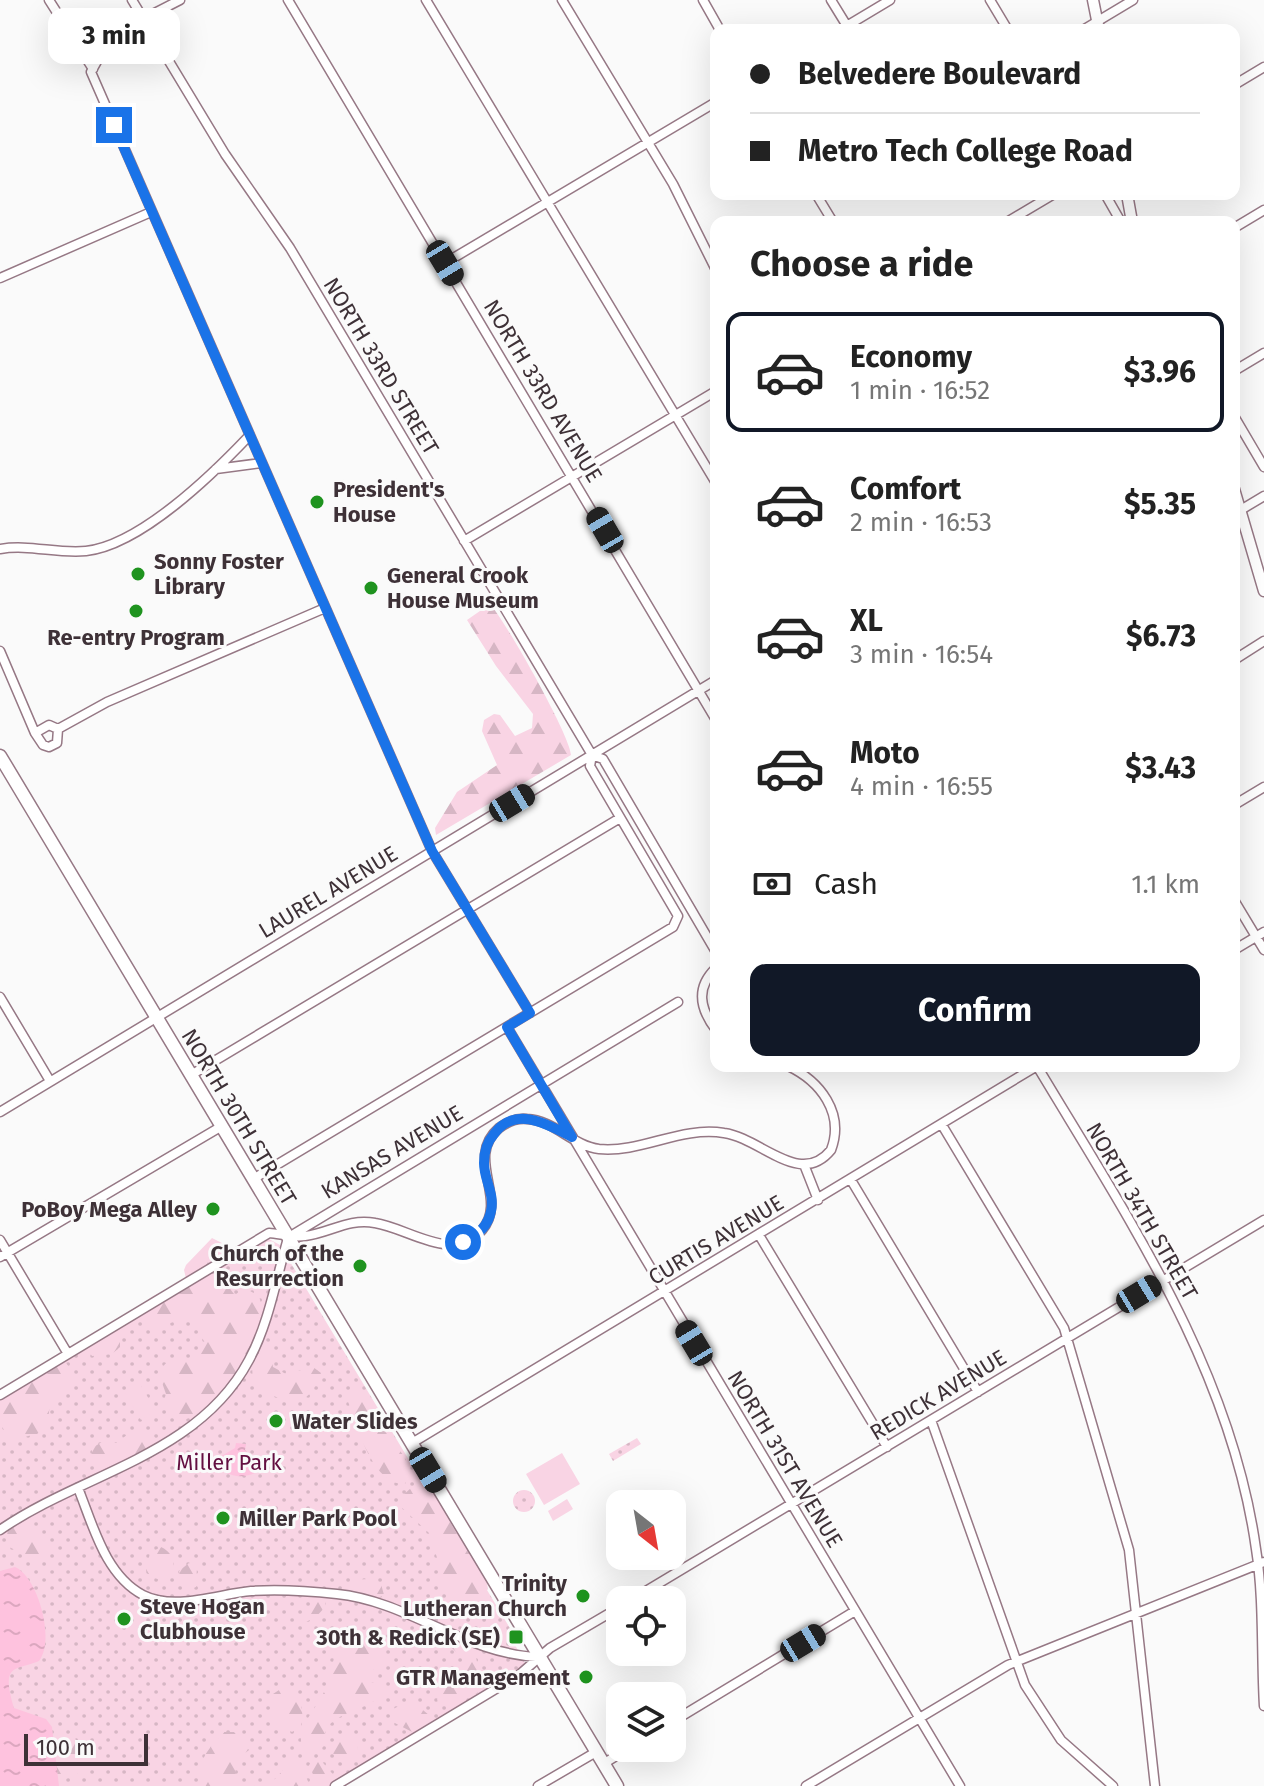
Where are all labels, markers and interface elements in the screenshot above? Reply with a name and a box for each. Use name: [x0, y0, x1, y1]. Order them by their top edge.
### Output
callout: 3 min: [48, 9, 180, 65]
text: 3 min: [82, 20, 146, 51]
text: Belvedere Boulevard: [798, 56, 1081, 92]
route end: [96, 107, 132, 143]
text: Metro Tech College Road: [798, 133, 1133, 169]
car: [422, 236, 468, 290]
text: Choose a ride: [750, 242, 973, 286]
street label: NORTH 33RD STREET: [317, 273, 445, 460]
street label: NORTH 33RD AVENUE: [478, 295, 608, 487]
icon: car: [754, 336, 826, 408]
text: Economy: [850, 339, 972, 375]
text: $3.96: [1124, 354, 1196, 390]
text: 1 min · 16:52: [850, 375, 990, 406]
icon: car: [754, 468, 826, 540]
text: Comfort: [850, 471, 961, 507]
place label: President's House: [333, 476, 445, 528]
text: $5.35: [1124, 486, 1196, 522]
marker: President's House: [308, 493, 326, 511]
car: [583, 503, 627, 557]
text: 2 min · 16:53: [850, 507, 992, 538]
place label: Sonny Foster Library: [154, 548, 284, 600]
place label: General Crook House Museum: [387, 562, 539, 614]
marker: Sonny Foster Library: [129, 565, 147, 583]
marker: General Crook House Museum: [362, 579, 380, 597]
icon: car: [754, 600, 826, 672]
marker: Re-entry Program: [127, 602, 145, 620]
text: XL: [850, 603, 883, 639]
text: $6.73: [1126, 618, 1196, 654]
place label: Re-entry Program: [47, 624, 225, 651]
text: 3 min · 16:54: [850, 639, 993, 670]
icon: car: [754, 732, 826, 804]
text: Moto: [850, 735, 920, 771]
text: $3.43: [1125, 750, 1196, 786]
text: 4 min · 16:55: [850, 771, 993, 802]
car: [485, 780, 539, 826]
street label: LAUREL AVENUE: [254, 840, 402, 944]
icon: cash: [750, 862, 794, 906]
text: Cash: [814, 866, 878, 902]
text: 1.1 km: [1131, 869, 1200, 900]
button: Confirm: [750, 964, 1200, 1056]
street label: NORTH 30TH STREET: [176, 1024, 303, 1211]
street label: KANSAS AVENUE: [316, 1099, 468, 1205]
street label: NORTH 34TH STREET: [1080, 1118, 1204, 1305]
street label: CURTIS AVENUE: [644, 1189, 788, 1291]
place label: PoBoy Mega Alley: [21, 1196, 198, 1223]
marker: PoBoy Mega Alley: [204, 1200, 222, 1218]
route start: [445, 1224, 481, 1260]
place label: Church of the Resurrection: [210, 1240, 344, 1292]
marker: Church of the Resurrection: [351, 1257, 369, 1275]
car: [1112, 1271, 1166, 1317]
car: [671, 1316, 717, 1370]
street label: REDICK AVENUE: [865, 1344, 1011, 1446]
street label: NORTH 31ST AVENUE: [722, 1366, 848, 1552]
place label: Water Slides: [292, 1408, 418, 1435]
marker: Water Slides: [267, 1412, 285, 1430]
car: [405, 1443, 451, 1497]
park label: Miller Park: [176, 1449, 283, 1476]
north arrow: [606, 1490, 686, 1570]
map controls: [606, 1490, 686, 1762]
place label: Miller Park Pool: [239, 1505, 397, 1532]
marker: Miller Park Pool: [214, 1509, 232, 1527]
place label: Trinity Lutheran Church: [403, 1570, 568, 1622]
button: locate: [606, 1586, 686, 1666]
marker: Trinity Lutheran Church: [574, 1587, 592, 1605]
place label: Steve Hogan Clubhouse: [140, 1593, 265, 1645]
marker: Steve Hogan Clubhouse: [115, 1610, 133, 1628]
car: [776, 1620, 830, 1666]
place label: 30th & Redick (SE): [315, 1624, 500, 1651]
marker: 30th & Redick (SE): [507, 1628, 525, 1646]
place label: GTR Management: [396, 1664, 571, 1691]
marker: GTR Management: [577, 1668, 595, 1686]
button: layers: [606, 1682, 686, 1762]
scale bar: [24, 1730, 148, 1766]
text: 100 m: [36, 1734, 95, 1761]

